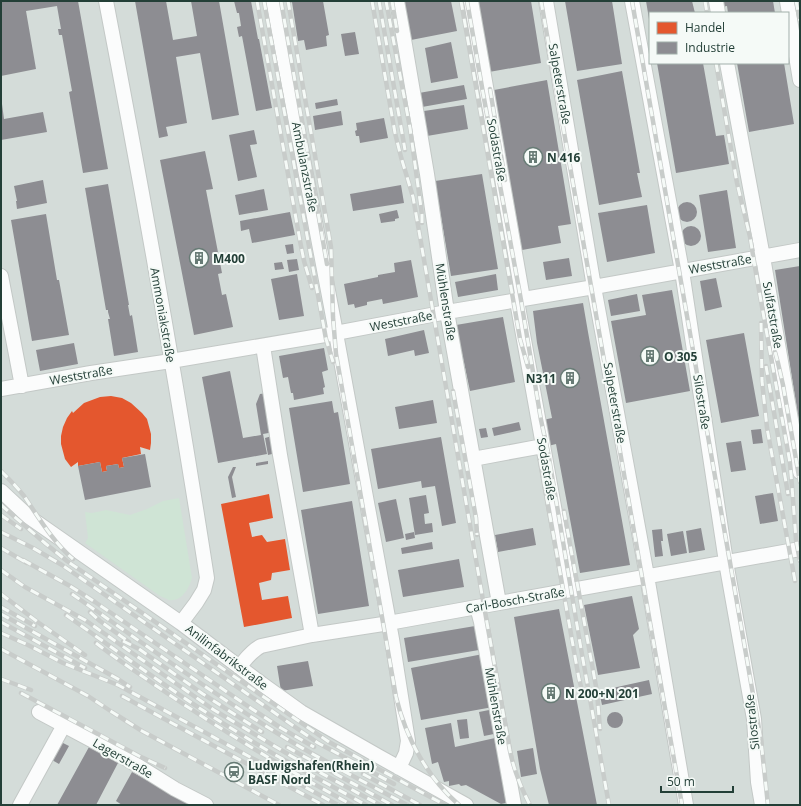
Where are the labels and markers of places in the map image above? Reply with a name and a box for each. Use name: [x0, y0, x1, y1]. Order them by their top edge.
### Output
building icon: N 416: [522, 146, 544, 168]
place label: N 416: [547, 149, 581, 166]
building icon: M400: [188, 247, 210, 269]
place label: M400: [213, 250, 245, 267]
building icon: O 305: [639, 345, 661, 367]
place label: O 305: [664, 348, 697, 365]
building icon: N311: [559, 367, 581, 389]
place label: N311: [526, 370, 556, 387]
building icon: N 200+N 201: [540, 682, 562, 704]
place label: N 200+N 201: [565, 685, 639, 702]
place label: Ludwigshafen(Rhein) BASF Nord: [248, 757, 374, 788]
station icon: Ludwigshafen(Rhein) BASF Nord: [223, 761, 245, 783]

